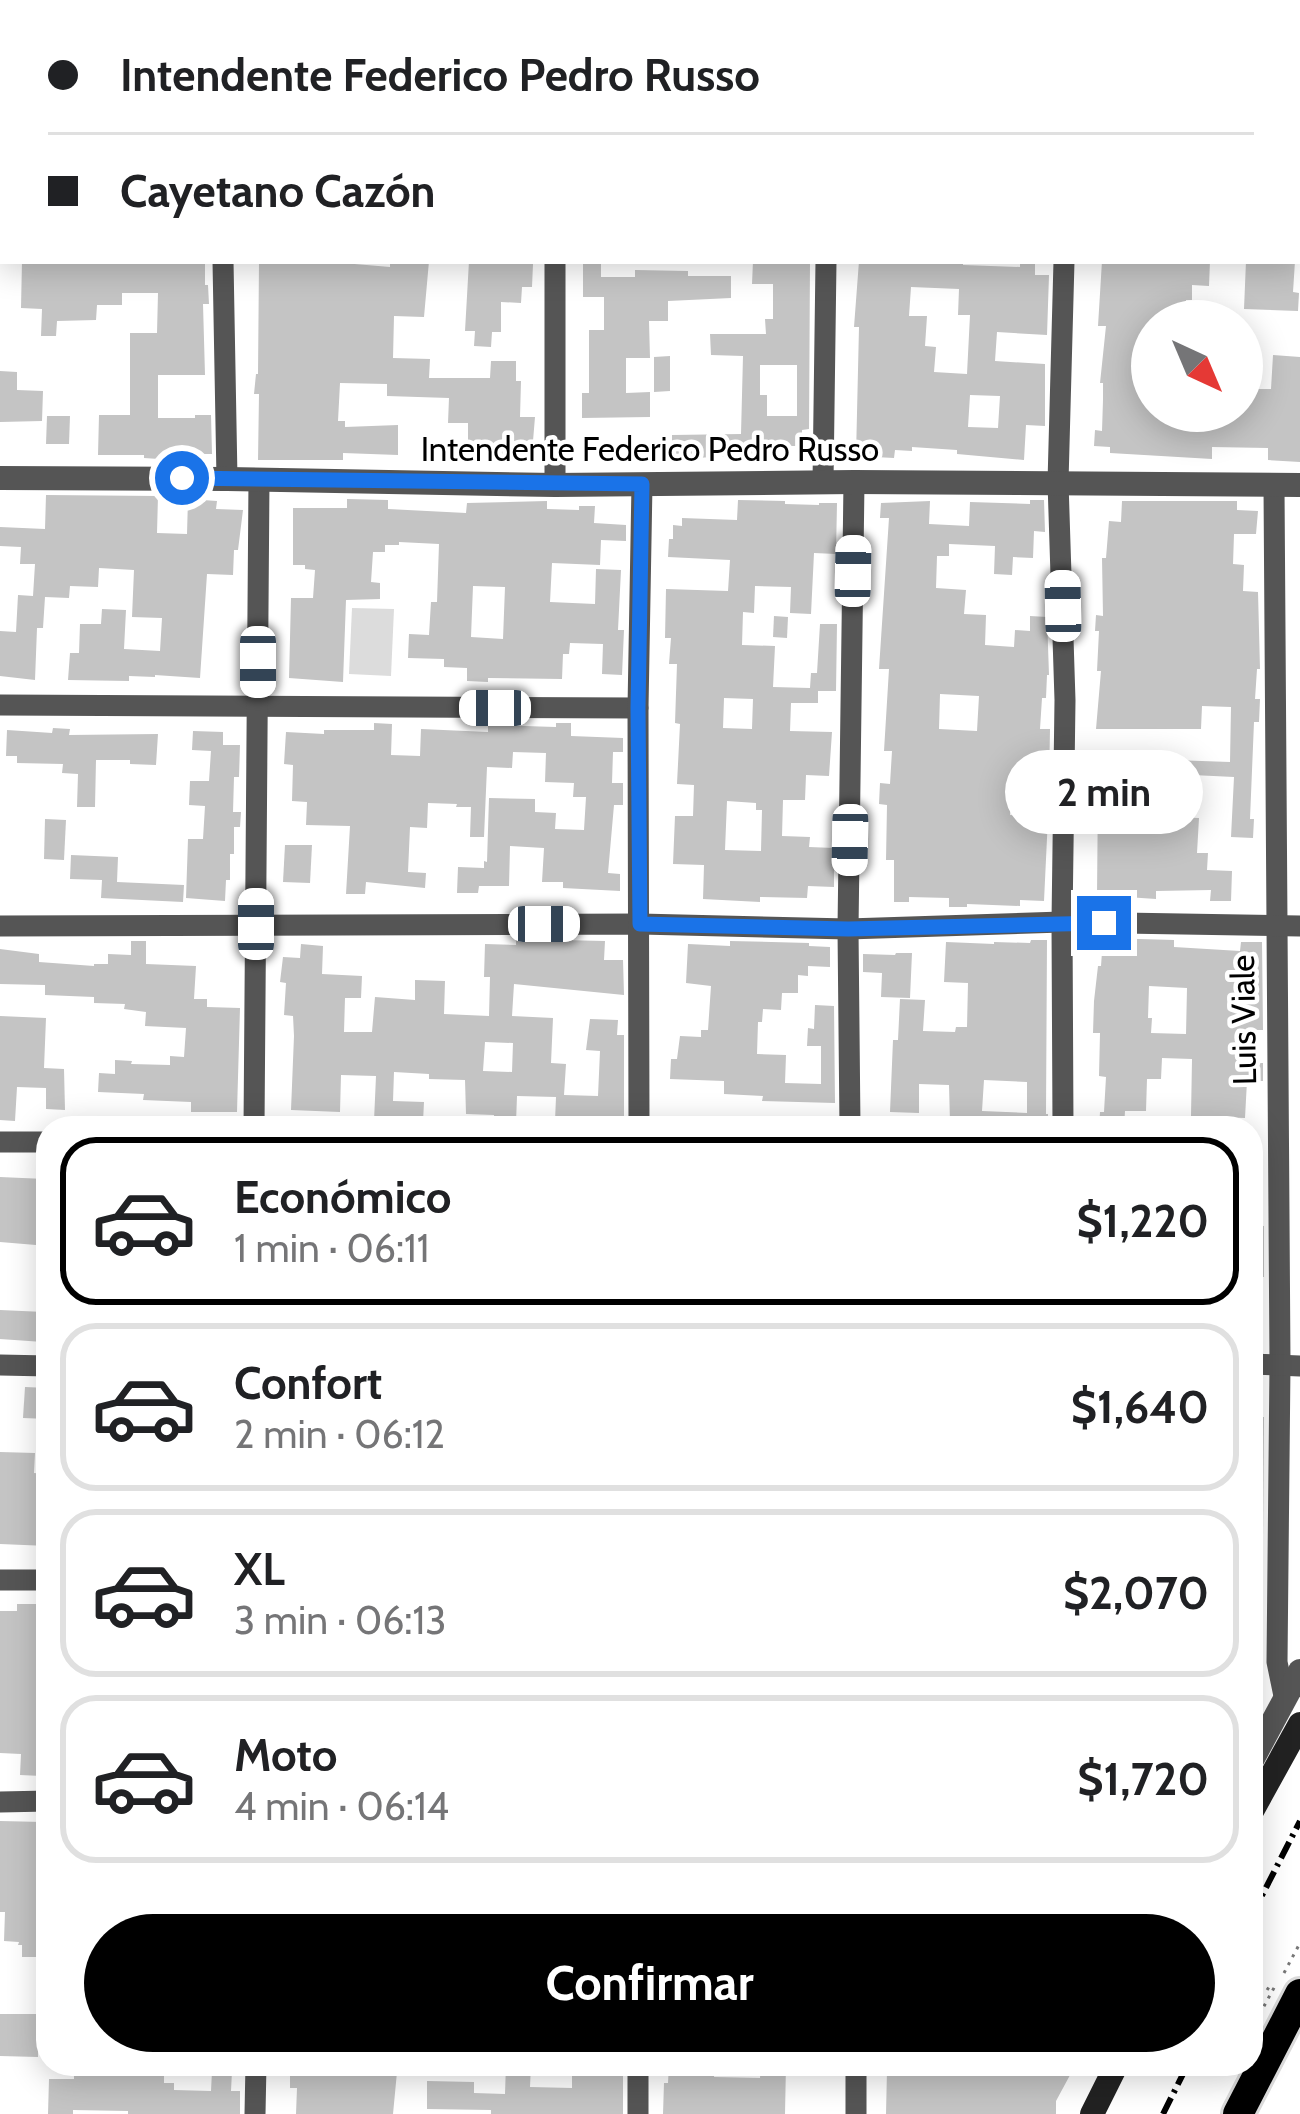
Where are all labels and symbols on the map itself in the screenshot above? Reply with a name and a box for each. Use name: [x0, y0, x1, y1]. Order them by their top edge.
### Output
north arrow: [1131, 300, 1263, 432]
street label: Intendente Federico Pedro Russo: [421, 429, 879, 469]
route start: [155, 451, 209, 505]
car: [834, 535, 872, 607]
car: [1044, 570, 1082, 642]
car: [240, 626, 276, 698]
car: [459, 690, 531, 726]
callout: 2 min: [1005, 749, 1203, 833]
car: [831, 804, 869, 876]
car: [238, 888, 274, 960]
route end: [1077, 896, 1131, 950]
car: [508, 906, 580, 942]
street label: Luis Viale: [1222, 954, 1264, 1086]

